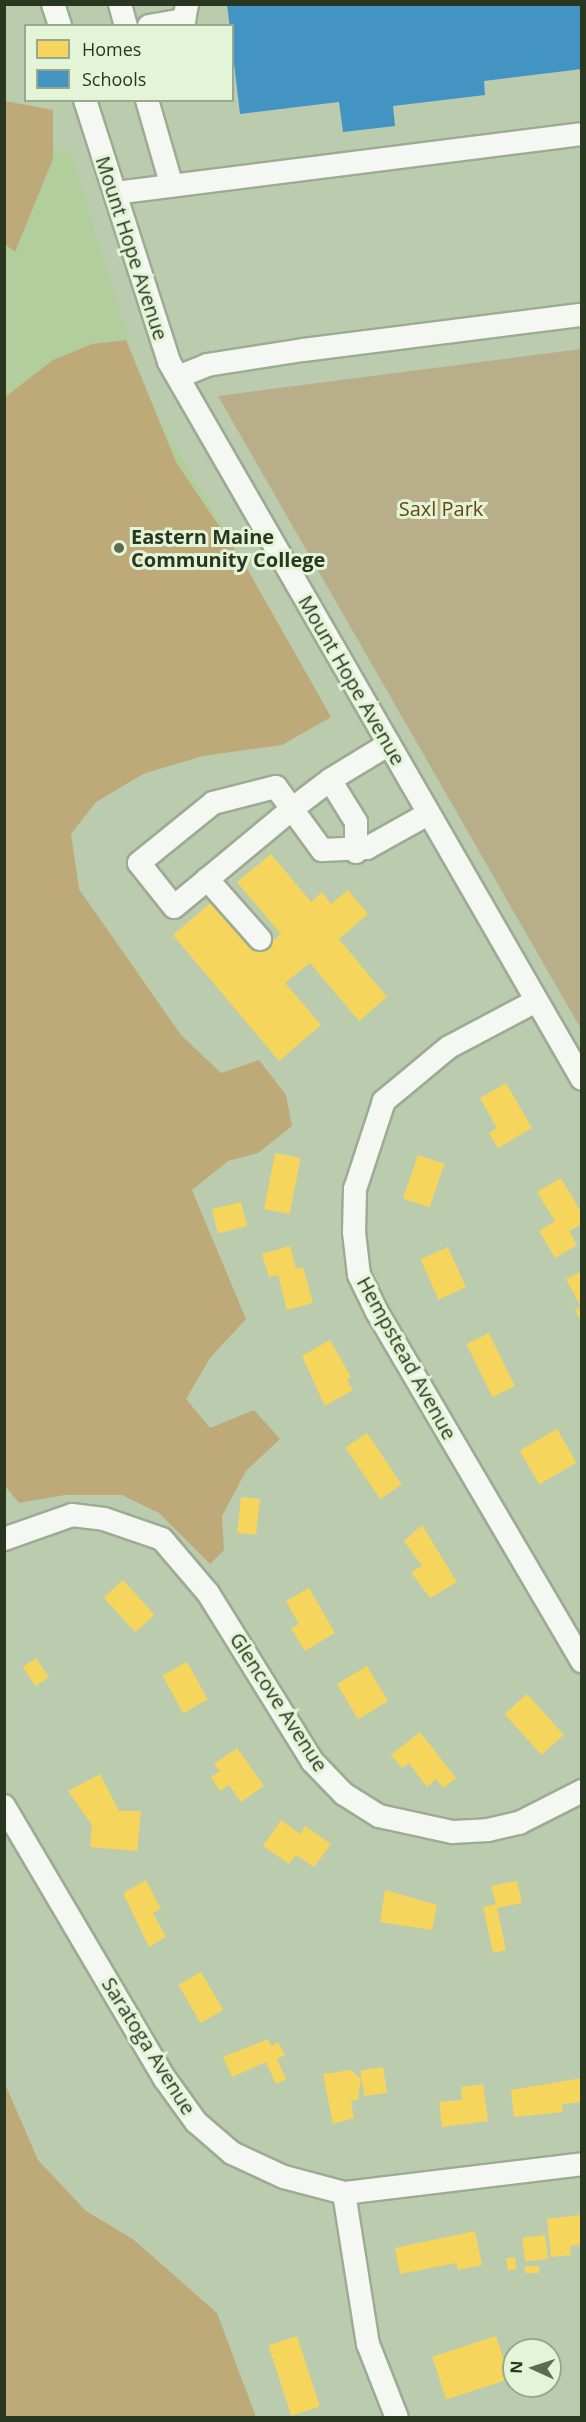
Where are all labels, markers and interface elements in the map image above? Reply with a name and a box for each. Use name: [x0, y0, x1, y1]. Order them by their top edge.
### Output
legend: [24, 24, 234, 102]
text: Homes: [82, 37, 141, 61]
text: Schools: [82, 67, 146, 91]
street label: Mount Hope Avenue: [91, 153, 173, 343]
park label: Saxl Park: [399, 496, 483, 520]
place label: Eastern Maine Community College: [131, 524, 325, 571]
marker: Eastern Maine Community College: [112, 541, 126, 555]
street label: Mount Hope Avenue: [294, 591, 410, 769]
street label: Hempstead Avenue: [352, 1272, 462, 1444]
street label: Glencove Avenue: [225, 1628, 333, 1776]
street label: Saratoga Avenue: [97, 1973, 201, 2119]
north arrow: [502, 2338, 562, 2398]
text: N: [505, 2360, 527, 2374]

